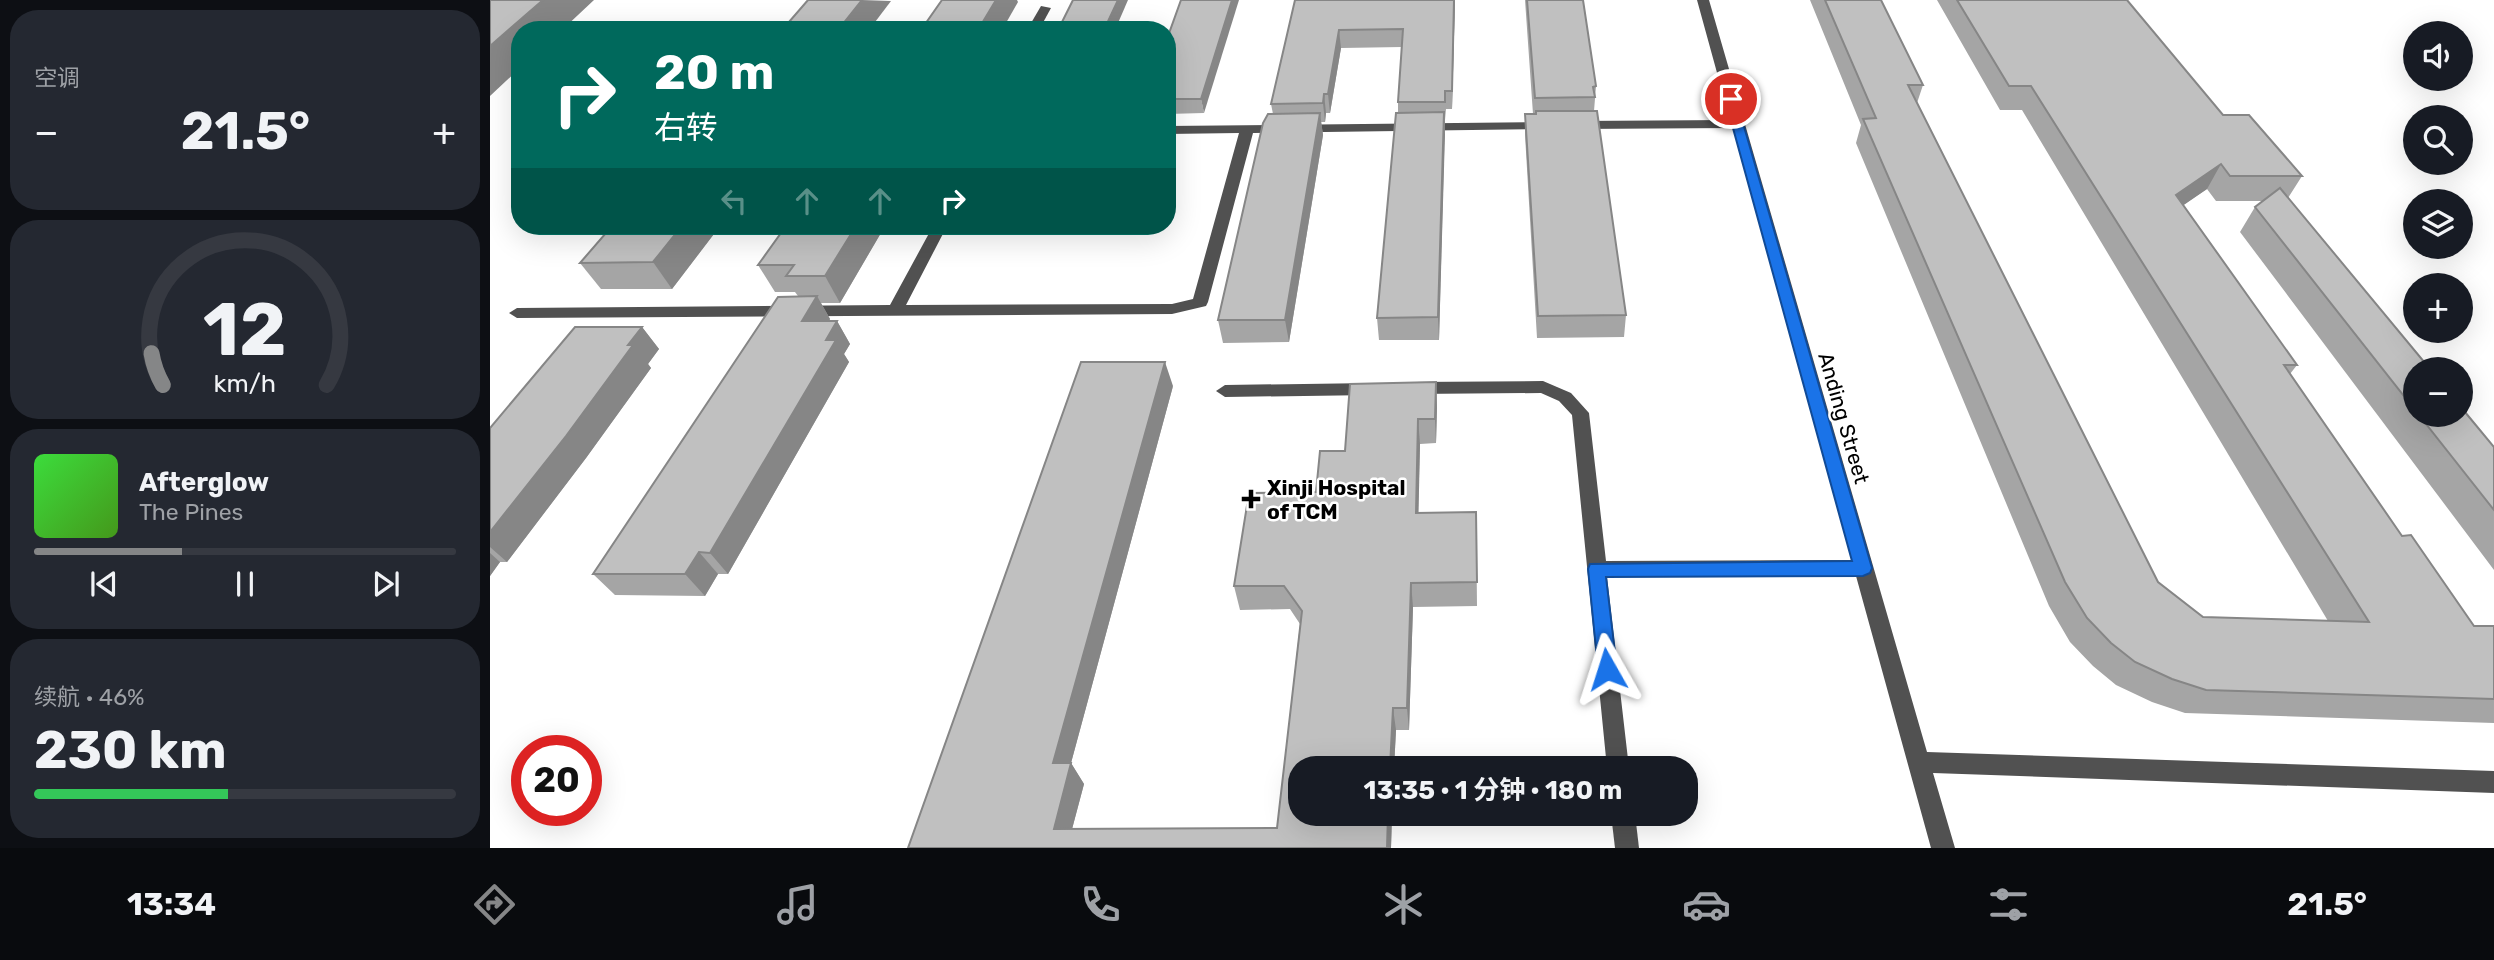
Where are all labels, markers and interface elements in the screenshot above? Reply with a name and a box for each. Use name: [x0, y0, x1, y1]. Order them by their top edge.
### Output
map controls: [2403, 21, 2473, 427]
button: sound: [2403, 21, 2473, 91]
text: 20 m: [654, 43, 775, 101]
icon: right: [539, 49, 630, 140]
text: 空调: [34, 64, 80, 92]
pin: [1701, 69, 1761, 129]
icon: arrive: [1712, 80, 1750, 118]
text: 21.5°: [181, 100, 310, 162]
button: search: [2403, 105, 2473, 175]
text: −: [34, 109, 59, 155]
text: +: [432, 109, 456, 155]
text: 右转: [654, 109, 718, 147]
icon: left: [715, 182, 753, 220]
icon: ahead: [788, 182, 826, 220]
icon: ahead: [861, 182, 899, 220]
icon: right: [934, 182, 972, 220]
button: layers: [2403, 189, 2473, 259]
button: +: [2403, 273, 2473, 343]
text: 12: [203, 288, 287, 374]
street label: Anding Street: [1813, 349, 1875, 487]
button: −: [2403, 357, 2473, 427]
text: km/h: [214, 369, 276, 398]
text: Afterglow: [139, 467, 269, 498]
place label: Xinji Hospital of TCM: [1267, 475, 1405, 524]
marker: Xinji Hospital of TCM: [1241, 489, 1261, 509]
text: The Pines: [139, 498, 243, 526]
icon: previous: [85, 565, 123, 603]
icon: pause: [226, 565, 264, 603]
icon: next: [367, 565, 405, 603]
position arrow: [1570, 632, 1644, 706]
text: 续航 · 46%: [34, 683, 145, 711]
text: 230 km: [34, 719, 227, 781]
speed limit sign: 20: [511, 735, 602, 826]
text: 13:35 · 1 分钟 · 180 m: [1364, 775, 1622, 806]
icon: directions: [470, 880, 519, 929]
icon: music: [773, 880, 822, 929]
icon: phone: [1076, 880, 1125, 929]
icon: climate: [1379, 880, 1428, 929]
icon: car: [1682, 880, 1731, 929]
icon: filters: [1984, 880, 2033, 929]
text: 13:34: [127, 885, 216, 923]
text: 21.5°: [2287, 885, 2367, 923]

